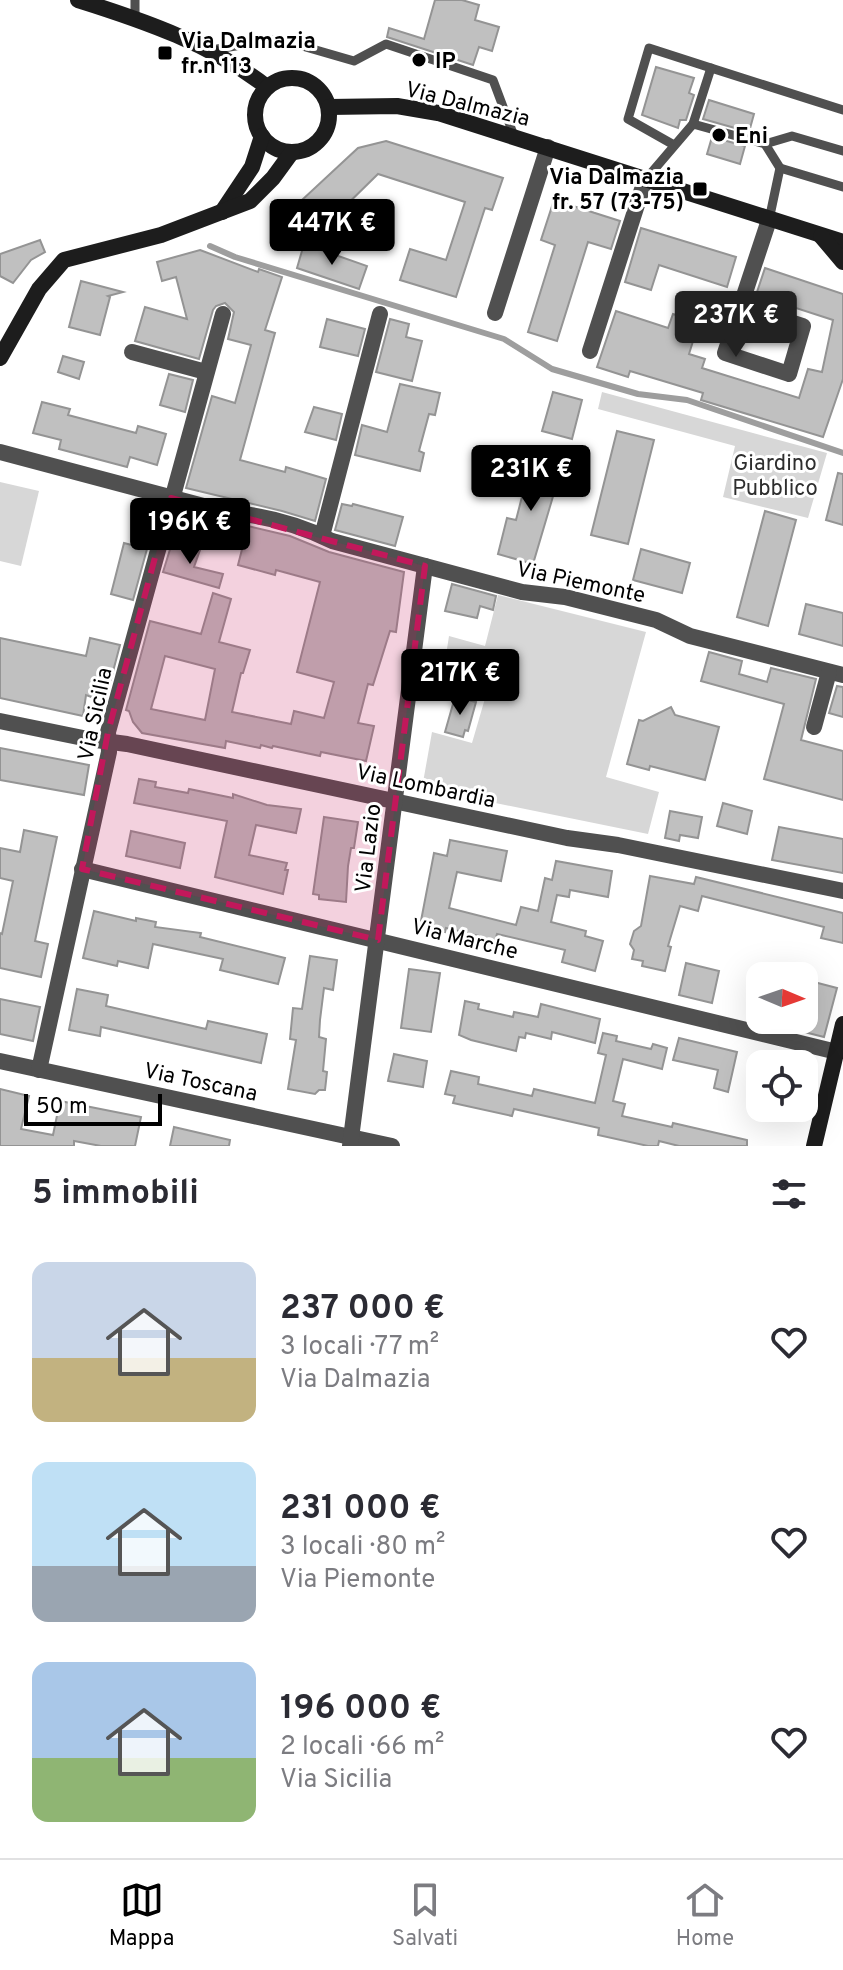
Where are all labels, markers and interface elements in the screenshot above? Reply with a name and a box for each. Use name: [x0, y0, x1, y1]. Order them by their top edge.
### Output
place label: Via Dalmazia fr.n 113: [181, 29, 316, 81]
marker: Via Dalmazia fr.n 113: [156, 44, 174, 62]
place label: IP: [435, 49, 456, 76]
marker: IP: [410, 51, 428, 69]
street label: Via Dalmazia: [402, 77, 532, 134]
place label: Eni: [735, 124, 768, 151]
marker: Eni: [710, 126, 728, 144]
place label: Via Dalmazia fr. 57 (73-75): [549, 165, 684, 217]
marker: Via Dalmazia fr. 57 (73-75): [691, 180, 709, 198]
pin: 447K €: [267, 199, 397, 267]
text: 447K €: [288, 208, 376, 241]
pin: 237K €: [671, 291, 801, 359]
text: 237K €: [693, 300, 779, 333]
pin: 231K €: [466, 445, 596, 513]
park label: Giardino Pubblico: [732, 451, 818, 503]
text: 231K €: [489, 454, 573, 487]
pin: 196K €: [125, 498, 255, 566]
text: 196K €: [148, 507, 232, 540]
street label: Via Piemonte: [513, 557, 648, 610]
pin: 217K €: [395, 649, 525, 717]
text: 217K €: [419, 658, 501, 691]
street label: Via Sicilia: [73, 665, 120, 764]
street label: Via Lombardia: [353, 759, 498, 815]
street label: Via Lazio: [351, 802, 388, 894]
street label: Via Marche: [408, 914, 521, 967]
north arrow: [746, 962, 818, 1034]
map controls: [746, 962, 818, 1122]
button: locate: [746, 1050, 818, 1122]
street label: Via Toscana: [141, 1058, 260, 1109]
scale bar: [24, 1090, 162, 1126]
text: 50 m: [36, 1094, 88, 1121]
icon: filters: [767, 1172, 811, 1216]
text: 5 immobili: [32, 1173, 199, 1216]
text: 237 000 €: [280, 1288, 445, 1331]
icon: home: [96, 1294, 192, 1390]
icon: heart: [767, 1320, 811, 1364]
text: 3 locali · 77 m²: [280, 1331, 439, 1364]
text: Via Dalmazia: [280, 1364, 430, 1397]
text: 231 000 €: [280, 1488, 441, 1531]
icon: home: [96, 1494, 192, 1590]
icon: heart: [767, 1520, 811, 1564]
text: 3 locali · 80 m²: [280, 1531, 445, 1564]
text: Via Piemonte: [280, 1564, 435, 1597]
text: 196 000 €: [280, 1688, 441, 1731]
icon: home: [96, 1694, 192, 1790]
icon: heart: [767, 1720, 811, 1764]
text: 2 locali · 66 m²: [280, 1731, 444, 1764]
text: Via Sicilia: [280, 1764, 392, 1797]
tab: Mappa: [109, 1878, 174, 1953]
tab: Salvati: [392, 1878, 458, 1953]
tab: Home: [676, 1878, 734, 1953]

